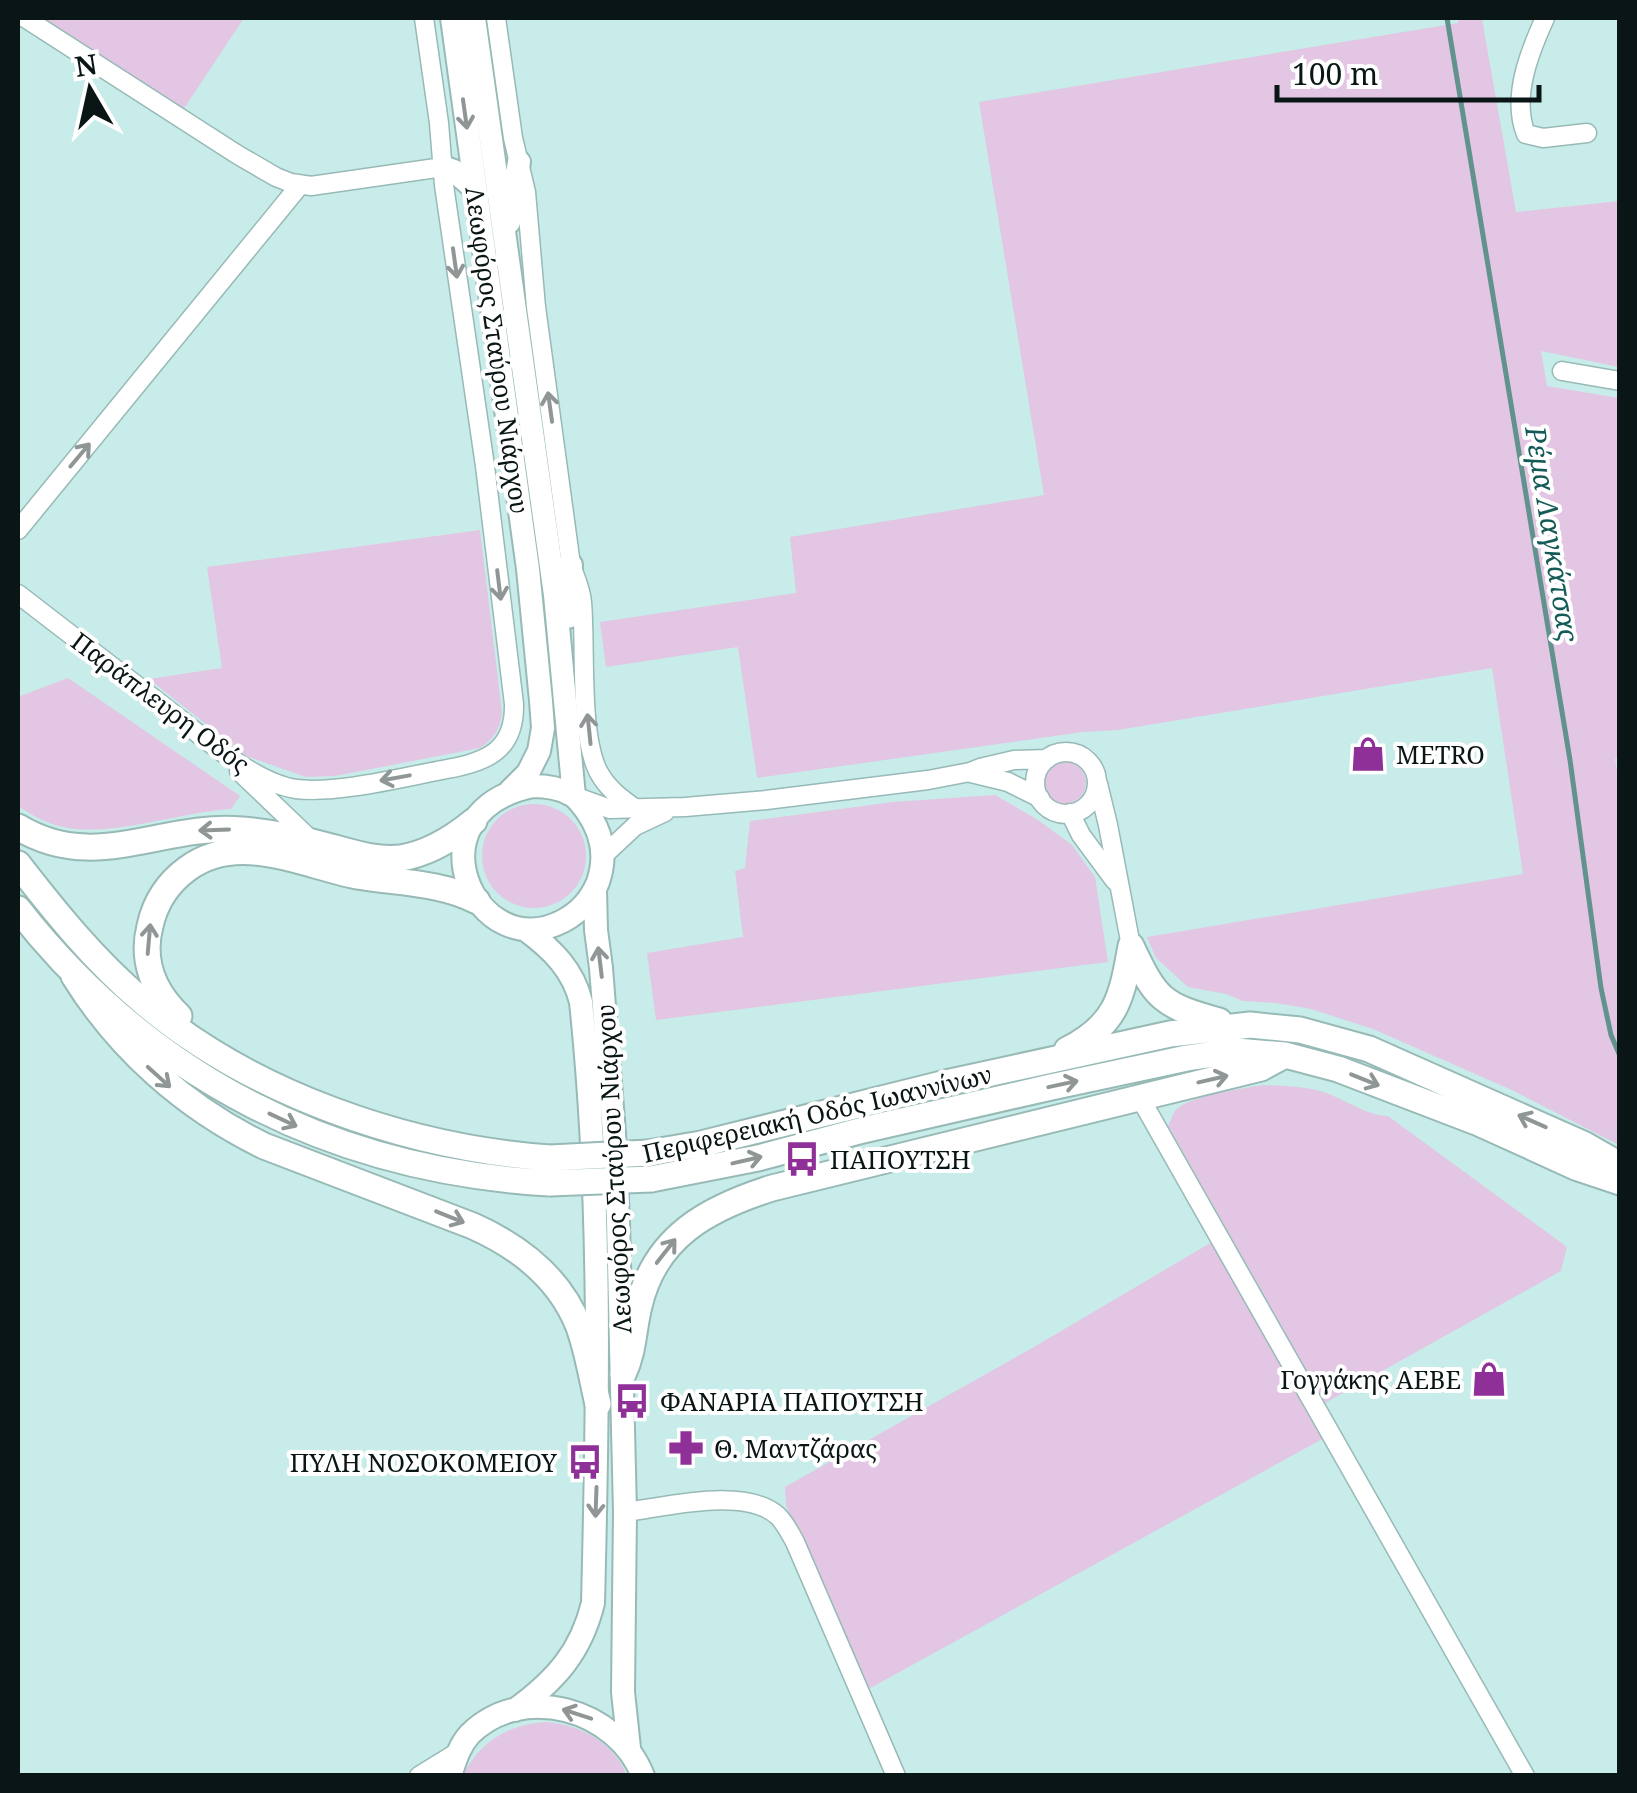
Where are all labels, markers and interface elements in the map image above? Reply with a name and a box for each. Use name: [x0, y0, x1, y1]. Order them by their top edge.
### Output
north arrow: [40, 40, 140, 140]
scale bar: [1277, 40, 1540, 102]
text: N: [72, 44, 100, 85]
text: 100 m: [1292, 53, 1378, 94]
one-way arrow: [456, 97, 474, 130]
street label: Λεωφόρος Σταύρου Νιάρχου: [458, 184, 538, 516]
one-way arrow: [447, 247, 465, 279]
one-way arrow: [541, 392, 559, 424]
water label: Ρέμα Λαγκάτσας: [1517, 422, 1589, 645]
one-way arrow: [68, 442, 90, 468]
one-way arrow: [490, 569, 509, 601]
street label: Παράπλευρη Οδός: [65, 624, 257, 780]
one-way arrow: [579, 713, 598, 746]
shop icon: METRO: [1349, 735, 1387, 773]
place label: METRO: [1396, 737, 1485, 771]
one-way arrow: [380, 769, 412, 788]
one-way arrow: [199, 820, 231, 839]
one-way arrow: [140, 923, 159, 955]
one-way arrow: [590, 946, 609, 979]
street label: Λεωφόρος Σταύρου Νιάρχου: [587, 1003, 639, 1335]
street label: Περιφερειακή Οδός Ιωαννίνων: [639, 1056, 995, 1170]
one-way arrow: [146, 1065, 171, 1088]
one-way arrow: [1196, 1069, 1228, 1087]
one-way arrow: [1349, 1072, 1380, 1090]
one-way arrow: [1046, 1074, 1078, 1093]
one-way arrow: [267, 1111, 297, 1130]
one-way arrow: [1517, 1111, 1548, 1129]
bus stop icon: ΠΑΠΟΥΤΣΗ: [783, 1140, 821, 1178]
place label: ΠΑΠΟΥΤΣΗ: [830, 1142, 970, 1176]
one-way arrow: [730, 1150, 762, 1168]
one-way arrow: [434, 1210, 465, 1228]
one-way arrow: [655, 1238, 676, 1265]
shop icon: Γογγάκης ΑΕΒΕ: [1470, 1360, 1508, 1398]
place label: Γογγάκης ΑΕΒΕ: [1280, 1362, 1461, 1396]
bus stop icon: ΦΑΝΑΡΙΑ ΠΑΠΟΥΤΣΗ: [613, 1382, 651, 1420]
place label: ΦΑΝΑΡΙΑ ΠΑΠΟΥΤΣΗ: [660, 1384, 923, 1418]
pharmacy icon: Θ. Μαντζάρας: [667, 1429, 705, 1467]
place label: Θ. Μαντζάρας: [714, 1431, 877, 1465]
bus stop icon: ΠΥΛΗ ΝΟΣΟΚΟΜΕΙΟΥ: [566, 1443, 604, 1481]
place label: ΠΥΛΗ ΝΟΣΟΚΟΜΕΙΟΥ: [290, 1445, 557, 1479]
one-way arrow: [587, 1485, 606, 1517]
one-way arrow: [562, 1704, 594, 1722]

